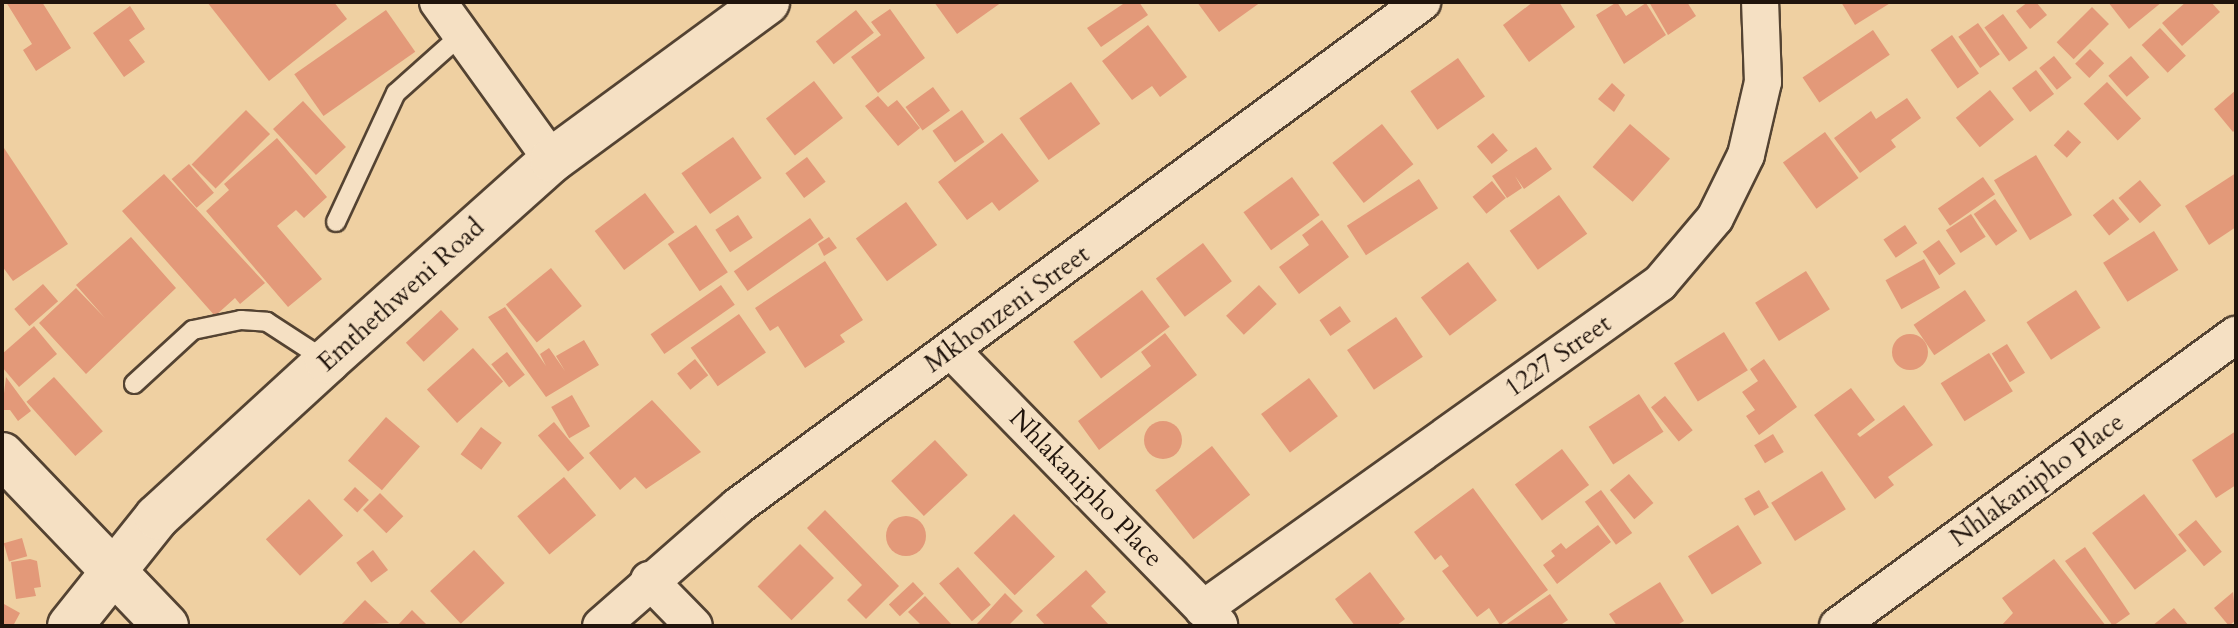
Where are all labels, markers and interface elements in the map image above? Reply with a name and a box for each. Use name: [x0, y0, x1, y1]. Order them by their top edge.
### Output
street label: Emthethweni Road: [311, 212, 491, 378]
street label: Mkhonzeni Street: [918, 239, 1096, 379]
street label: 1227 Street: [1499, 308, 1617, 404]
street label: Nhlakanipho Place: [1003, 403, 1169, 573]
street label: Nhlakanipho Place: [1944, 406, 2130, 554]

